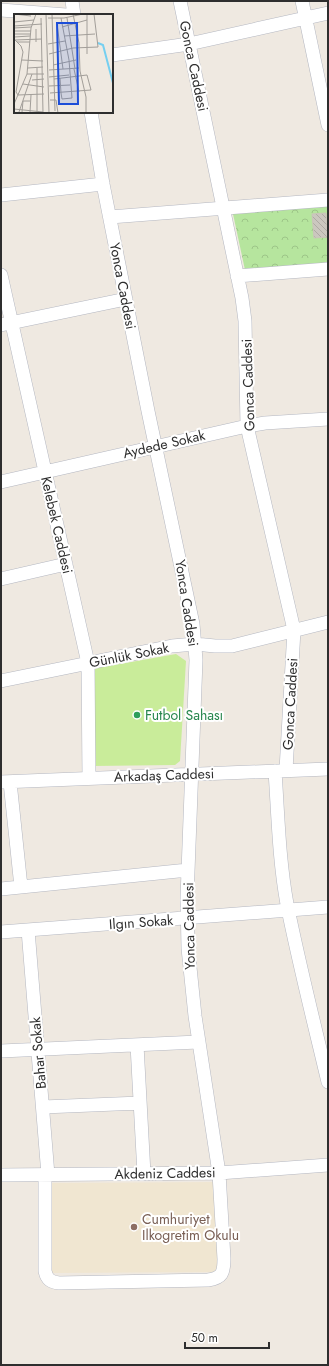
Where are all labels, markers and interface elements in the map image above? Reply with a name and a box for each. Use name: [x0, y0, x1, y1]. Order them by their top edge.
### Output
inset map: [14, 14, 113, 113]
street label: Gonca Caddesi: [175, 19, 213, 113]
street label: Yonca Caddesi: [105, 241, 141, 331]
street label: Gonca Caddesi: [236, 339, 260, 431]
street label: Aydede Sokak: [121, 425, 208, 463]
street label: Kelebek Caddesi: [36, 474, 78, 576]
street label: Yonca Caddesi: [170, 558, 204, 648]
street label: Günlük Sokak: [87, 637, 171, 673]
street label: Gonca Caddesi: [278, 657, 302, 751]
place label: Futbol Sahası: [145, 705, 223, 725]
marker: Futbol Sahası: [132, 710, 142, 720]
street label: Arkadaş Caddesi: [114, 763, 214, 787]
street label: Yonca Caddesi: [178, 882, 200, 970]
street label: Ilgın Sokak: [108, 910, 175, 934]
street label: Bahar Sokak: [25, 1015, 51, 1090]
street label: Akdeniz Caddesi: [114, 1162, 216, 1184]
place label: Cumhuriyet Ilkogretim Okulu: [142, 1209, 239, 1245]
marker: Cumhuriyet Ilkogretim Okulu: [129, 1222, 139, 1232]
scale bar: [185, 1324, 269, 1350]
text: 50 m: [191, 1329, 218, 1347]

